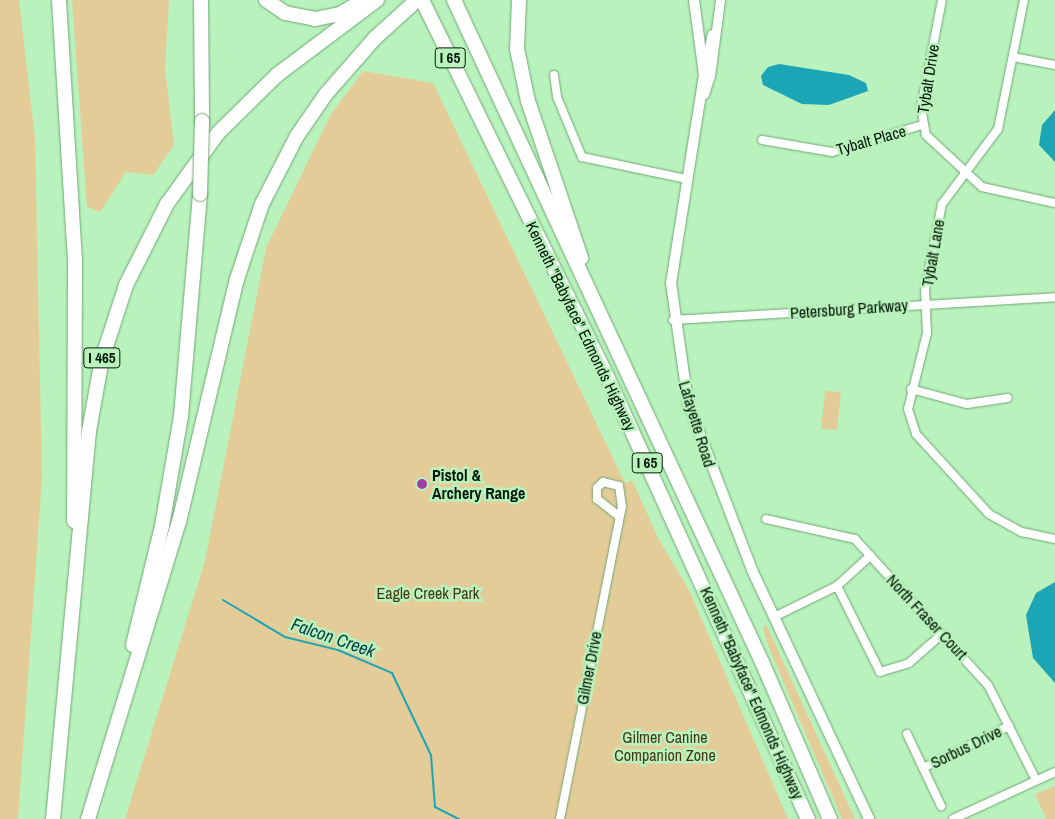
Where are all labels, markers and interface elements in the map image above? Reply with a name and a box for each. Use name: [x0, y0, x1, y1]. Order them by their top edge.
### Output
street label: Tybalt Drive: [913, 43, 943, 115]
road number: I 65: [434, 46, 466, 70]
street label: Tybalt Place: [834, 121, 908, 159]
street label: Kenneth "Babyface" Edmonds Highway: [522, 218, 640, 434]
street label: Tybalt Lane: [918, 218, 948, 288]
street label: Petersburg Parkway: [789, 295, 909, 323]
road number: I 465: [83, 346, 121, 370]
street label: Lafayette Road: [675, 379, 719, 469]
road number: I 65: [631, 450, 663, 476]
place label: Pistol & Archery Range: [432, 465, 525, 503]
marker: Pistol & Archery Range: [416, 478, 428, 490]
street label: North Fraser Court: [883, 570, 971, 664]
park label: Eagle Creek Park: [377, 583, 479, 603]
street label: Kenneth "Babyface" Edmonds Highway: [696, 584, 808, 802]
water label: Falcon Creek: [288, 614, 378, 662]
street label: Gilmer Drive: [572, 630, 606, 706]
street label: Sorbus Drive: [927, 722, 1005, 772]
park label: Gilmer Canine Companion Zone: [614, 727, 716, 765]

